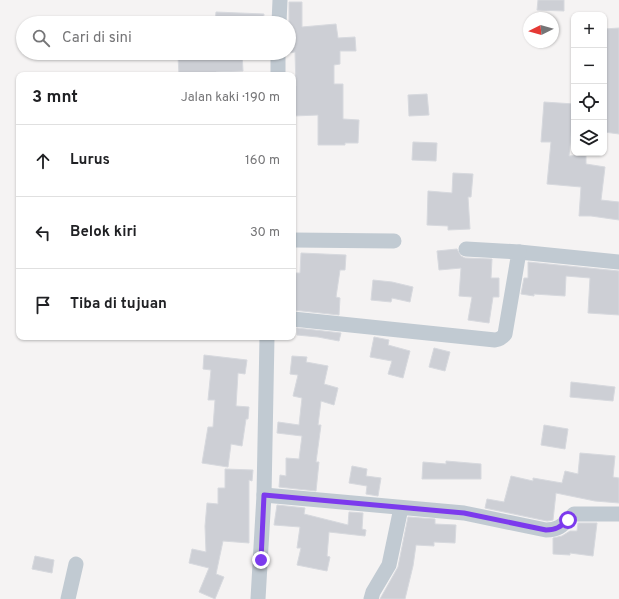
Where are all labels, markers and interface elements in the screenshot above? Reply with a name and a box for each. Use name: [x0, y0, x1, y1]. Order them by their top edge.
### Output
north arrow: [523, 12, 559, 48]
map controls: [571, 12, 607, 156]
button: +: [571, 12, 607, 48]
search box: [16, 16, 296, 60]
icon: search: [30, 27, 52, 49]
text: Cari di sini: [62, 29, 132, 48]
button: −: [571, 48, 607, 84]
button: locate: [571, 84, 607, 120]
text: 3 mnt: [32, 87, 78, 109]
text: Jalan kaki · 190 m: [181, 90, 280, 106]
button: layers: [571, 120, 607, 156]
icon: ahead: [32, 150, 54, 172]
text: Lurus: [70, 151, 110, 170]
text: 160 m: [245, 153, 280, 169]
icon: left: [32, 222, 54, 244]
text: Belok kiri: [70, 223, 137, 242]
text: 30 m: [250, 225, 280, 241]
icon: arrive: [32, 294, 54, 316]
text: Tiba di tujuan: [70, 295, 167, 314]
route start: [559, 511, 577, 529]
route end: [252, 551, 270, 569]

